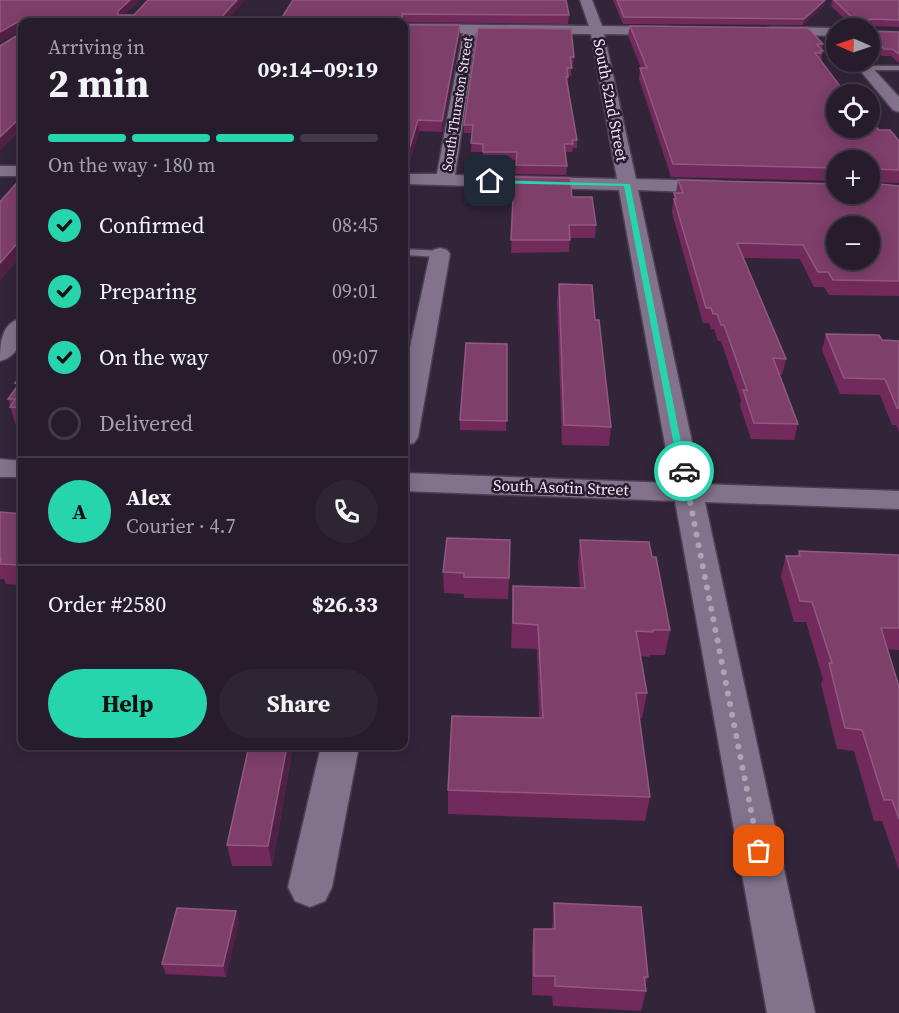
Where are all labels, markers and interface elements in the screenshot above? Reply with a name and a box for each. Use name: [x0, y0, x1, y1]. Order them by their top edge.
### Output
north arrow: [826, 18, 880, 72]
map controls: [826, 18, 880, 270]
text: Arriving in: [48, 33, 145, 61]
street label: South Thurston Street: [436, 35, 478, 173]
street label: South 52nd Street: [588, 37, 634, 164]
text: 09:14–09:19: [258, 54, 378, 84]
text: 2 min: [48, 57, 149, 110]
button: locate: [826, 84, 880, 138]
button: +: [826, 150, 880, 204]
text: On the way · 180 m: [48, 151, 215, 179]
pin: [464, 155, 515, 206]
icon: home: [473, 164, 506, 197]
icon: check: [48, 209, 81, 242]
text: Confirmed: [99, 210, 204, 240]
text: 08:45: [332, 211, 378, 239]
button: −: [826, 216, 880, 270]
icon: check: [48, 275, 81, 308]
text: Preparing: [99, 276, 196, 306]
text: 09:01: [332, 277, 378, 305]
icon: check: [48, 341, 81, 374]
text: On the way: [99, 342, 208, 372]
text: 09:07: [332, 343, 378, 371]
text: Delivered: [99, 408, 193, 438]
courier: [654, 441, 714, 501]
icon: car: [668, 455, 701, 488]
street label: South Asotin Street: [493, 474, 630, 500]
button: phone: [315, 480, 378, 543]
text: Alex: [126, 482, 171, 512]
text: A: [72, 496, 87, 526]
text: Courier · 4.7: [126, 512, 235, 540]
text: Order #2580: [48, 589, 166, 619]
text: $26.33: [312, 589, 378, 619]
button: Help: [48, 669, 207, 738]
button: Share: [219, 669, 378, 738]
pin: [733, 825, 784, 876]
icon: bag: [742, 834, 775, 867]

